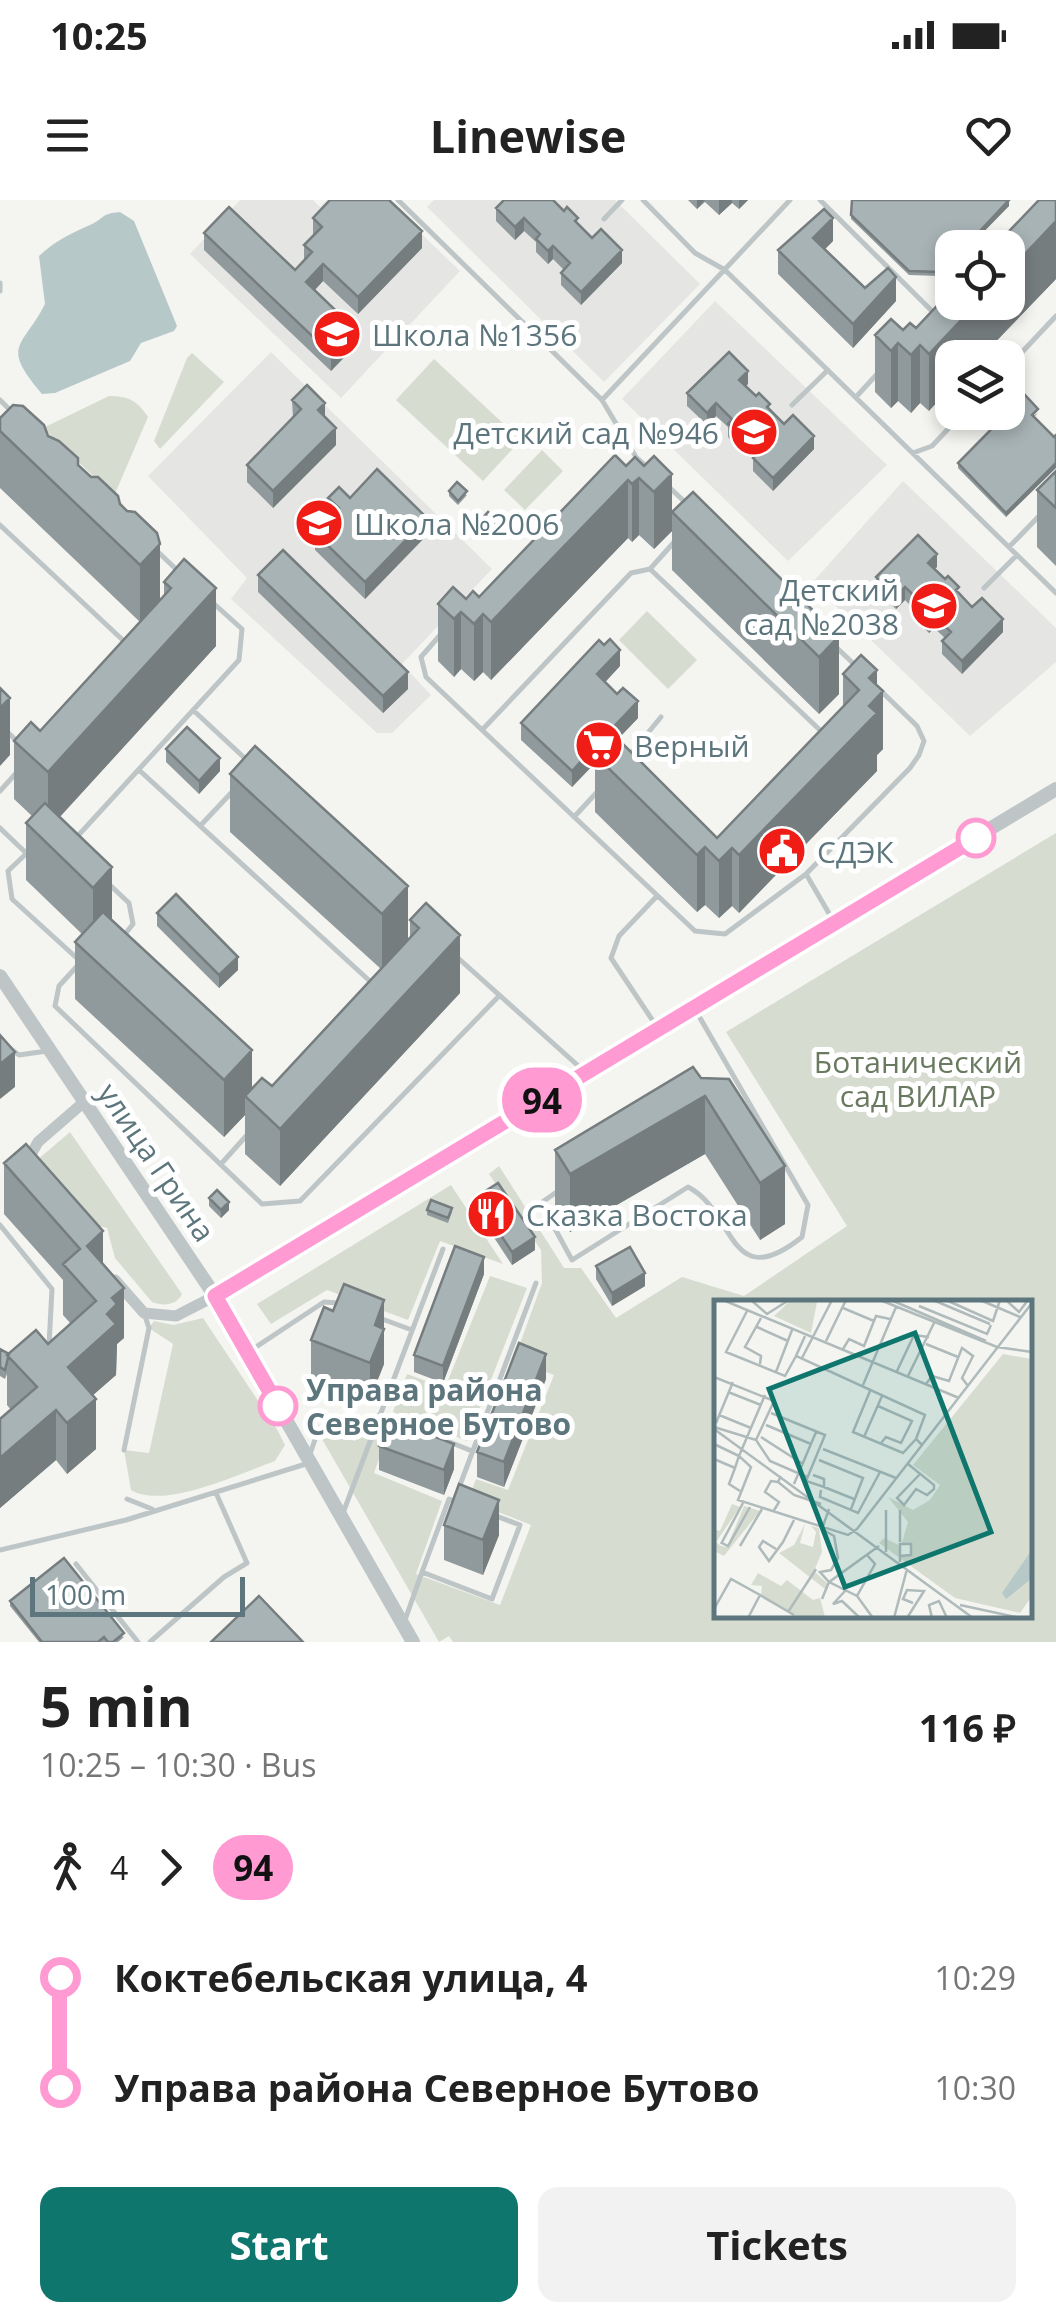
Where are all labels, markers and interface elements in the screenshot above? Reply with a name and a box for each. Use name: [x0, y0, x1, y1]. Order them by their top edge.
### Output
text: 10:25: [50, 9, 148, 61]
text: Linewise: [430, 105, 626, 166]
icon: menu: [40, 108, 95, 163]
icon: heart: [961, 108, 1016, 163]
map controls: [935, 230, 1025, 430]
button: locate: [935, 230, 1025, 320]
school or university icon: Школа №1356: [311, 308, 363, 360]
place label: Школа №1356: [372, 314, 577, 355]
button: layers: [935, 340, 1025, 430]
school or university icon: Детский сад №946: [728, 406, 780, 458]
place label: Детский сад №946: [454, 412, 719, 453]
school or university icon: Школа №2006: [293, 497, 345, 549]
place label: Школа №2006: [354, 503, 559, 544]
place label: Детский сад №2038: [744, 569, 899, 644]
school or university icon: Детский сад №2038: [908, 580, 960, 632]
supermarket icon: Верный: [573, 719, 625, 771]
place label: Верный: [634, 725, 750, 766]
unlabelled marker: [957, 819, 995, 857]
public building icon: СДЭК: [756, 825, 808, 877]
place label: СДЭК: [817, 831, 894, 872]
park label: Ботанический сад ВИЛАР: [814, 1041, 1022, 1116]
line badge: 94: [497, 1068, 587, 1132]
street label: улица Грина: [89, 1075, 225, 1249]
text: 94: [522, 1077, 562, 1124]
restaurant icon: Сказка Востока: [465, 1188, 517, 1240]
place label: Сказка Востока: [526, 1194, 748, 1235]
inset map: [714, 1300, 1031, 1617]
place label: Управа района Северное Бутово: [306, 1369, 571, 1444]
marker: Управа района Северное Бутово: [259, 1387, 297, 1425]
scale bar: [30, 1572, 245, 1616]
text: 100 m: [45, 1575, 126, 1613]
text: 5 min: [40, 1668, 193, 1743]
text: 116 ₽: [919, 1701, 1016, 1753]
text: 10:25 – 10:30 · Bus: [40, 1743, 316, 1786]
icon: walk: [40, 1840, 95, 1895]
icon: forward: [143, 1840, 198, 1895]
text: 94: [233, 1844, 273, 1891]
text: 4: [110, 1846, 128, 1889]
text: Коктебельская улица, 4: [114, 1951, 587, 2003]
text: 10:29: [934, 1956, 1016, 1999]
text: Управа района Северное Бутово: [114, 2061, 759, 2113]
text: 10:30: [934, 2066, 1016, 2109]
button: Start: [40, 2187, 518, 2302]
button: Tickets: [538, 2187, 1016, 2302]

